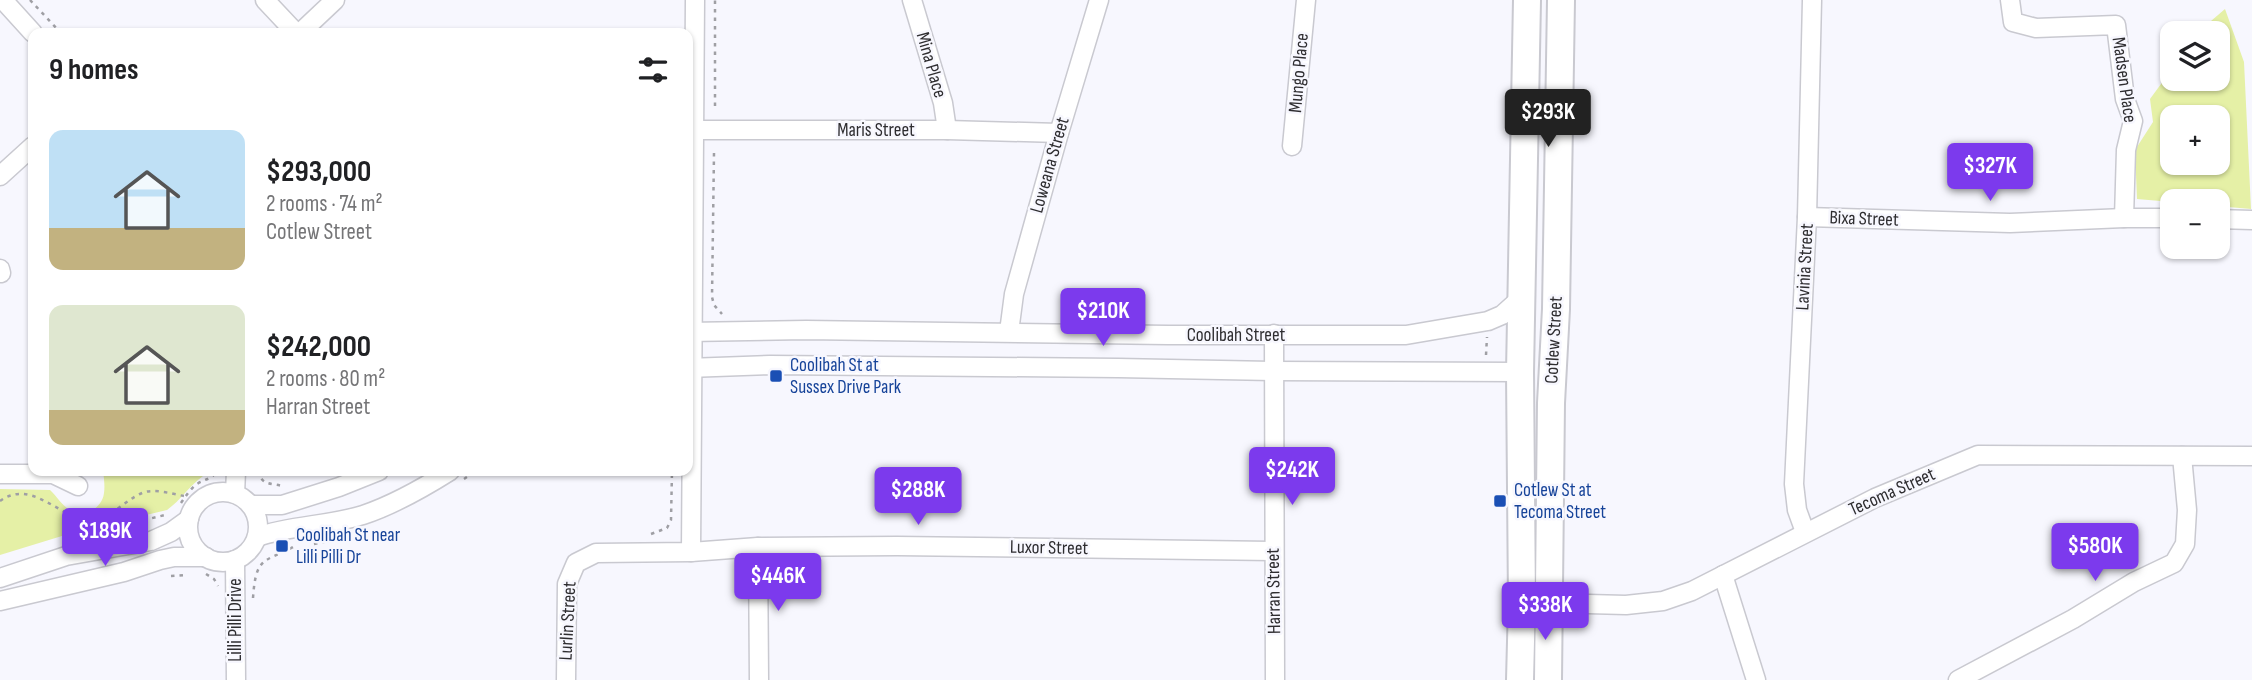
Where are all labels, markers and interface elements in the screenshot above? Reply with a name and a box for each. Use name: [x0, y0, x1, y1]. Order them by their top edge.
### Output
map controls: [2160, 21, 2230, 259]
button: layers: [2160, 21, 2230, 91]
street label: Mina Place: [911, 29, 951, 101]
street label: Mungo Place: [1284, 32, 1314, 114]
street label: Madsen Place: [2107, 36, 2141, 124]
icon: filters: [634, 51, 672, 89]
text: 9 homes: [49, 52, 139, 88]
pin: $293K: [1499, 90, 1597, 149]
text: $293K: [1521, 98, 1575, 126]
button: +: [2160, 105, 2230, 175]
street label: Loweana Street: [1025, 114, 1075, 216]
street label: Maris Street: [837, 119, 915, 142]
pin: $327K: [1941, 144, 2039, 203]
text: $327K: [1963, 152, 2017, 180]
text: $293,000: [266, 154, 371, 190]
icon: home: [105, 158, 189, 242]
button: −: [2160, 189, 2230, 259]
text: 2 rooms · 74 m²: [266, 190, 383, 218]
street label: Bixa Street: [1829, 206, 1899, 232]
text: Cotlew Street: [266, 218, 372, 246]
street label: Lavinia Street: [1791, 223, 1819, 311]
pin: $210K: [1054, 288, 1152, 348]
street label: Cotlew Street: [1540, 295, 1568, 384]
text: $210K: [1076, 297, 1130, 325]
street label: Coolibah Street: [1187, 324, 1286, 347]
text: $242,000: [266, 329, 371, 365]
icon: home: [105, 333, 189, 417]
place label: Coolibah St at Sussex Drive Park: [790, 354, 902, 399]
text: 2 rooms · 80 m²: [266, 365, 385, 393]
marker: Coolibah St at Sussex Drive Park: [768, 368, 784, 384]
text: Harran Street: [266, 393, 370, 421]
pin: $242K: [1243, 448, 1341, 507]
text: $242K: [1265, 456, 1319, 484]
street label: Tecoma Street: [1845, 463, 1939, 521]
pin: $288K: [869, 468, 967, 527]
text: $288K: [891, 476, 945, 504]
place label: Cotlew St at Tecoma Street: [1514, 479, 1606, 524]
marker: Cotlew St at Tecoma Street: [1492, 493, 1508, 509]
pin: $189K: [56, 508, 154, 568]
text: $189K: [78, 517, 132, 545]
place label: Coolibah St near Lilli Pilli Dr: [296, 524, 401, 569]
pin: $580K: [2046, 524, 2144, 583]
text: $580K: [2067, 532, 2123, 560]
street label: Luxor Street: [1010, 536, 1089, 560]
marker: Coolibah St near Lilli Pilli Dr: [274, 538, 290, 554]
street label: Harran Street: [1262, 548, 1286, 634]
pin: $446K: [729, 554, 827, 613]
text: $446K: [750, 562, 806, 590]
street label: Lilli Pilli Drive: [224, 578, 247, 662]
street label: Lurlin Street: [554, 581, 582, 661]
pin: $338K: [1496, 582, 1594, 642]
text: $338K: [1518, 591, 1572, 619]

